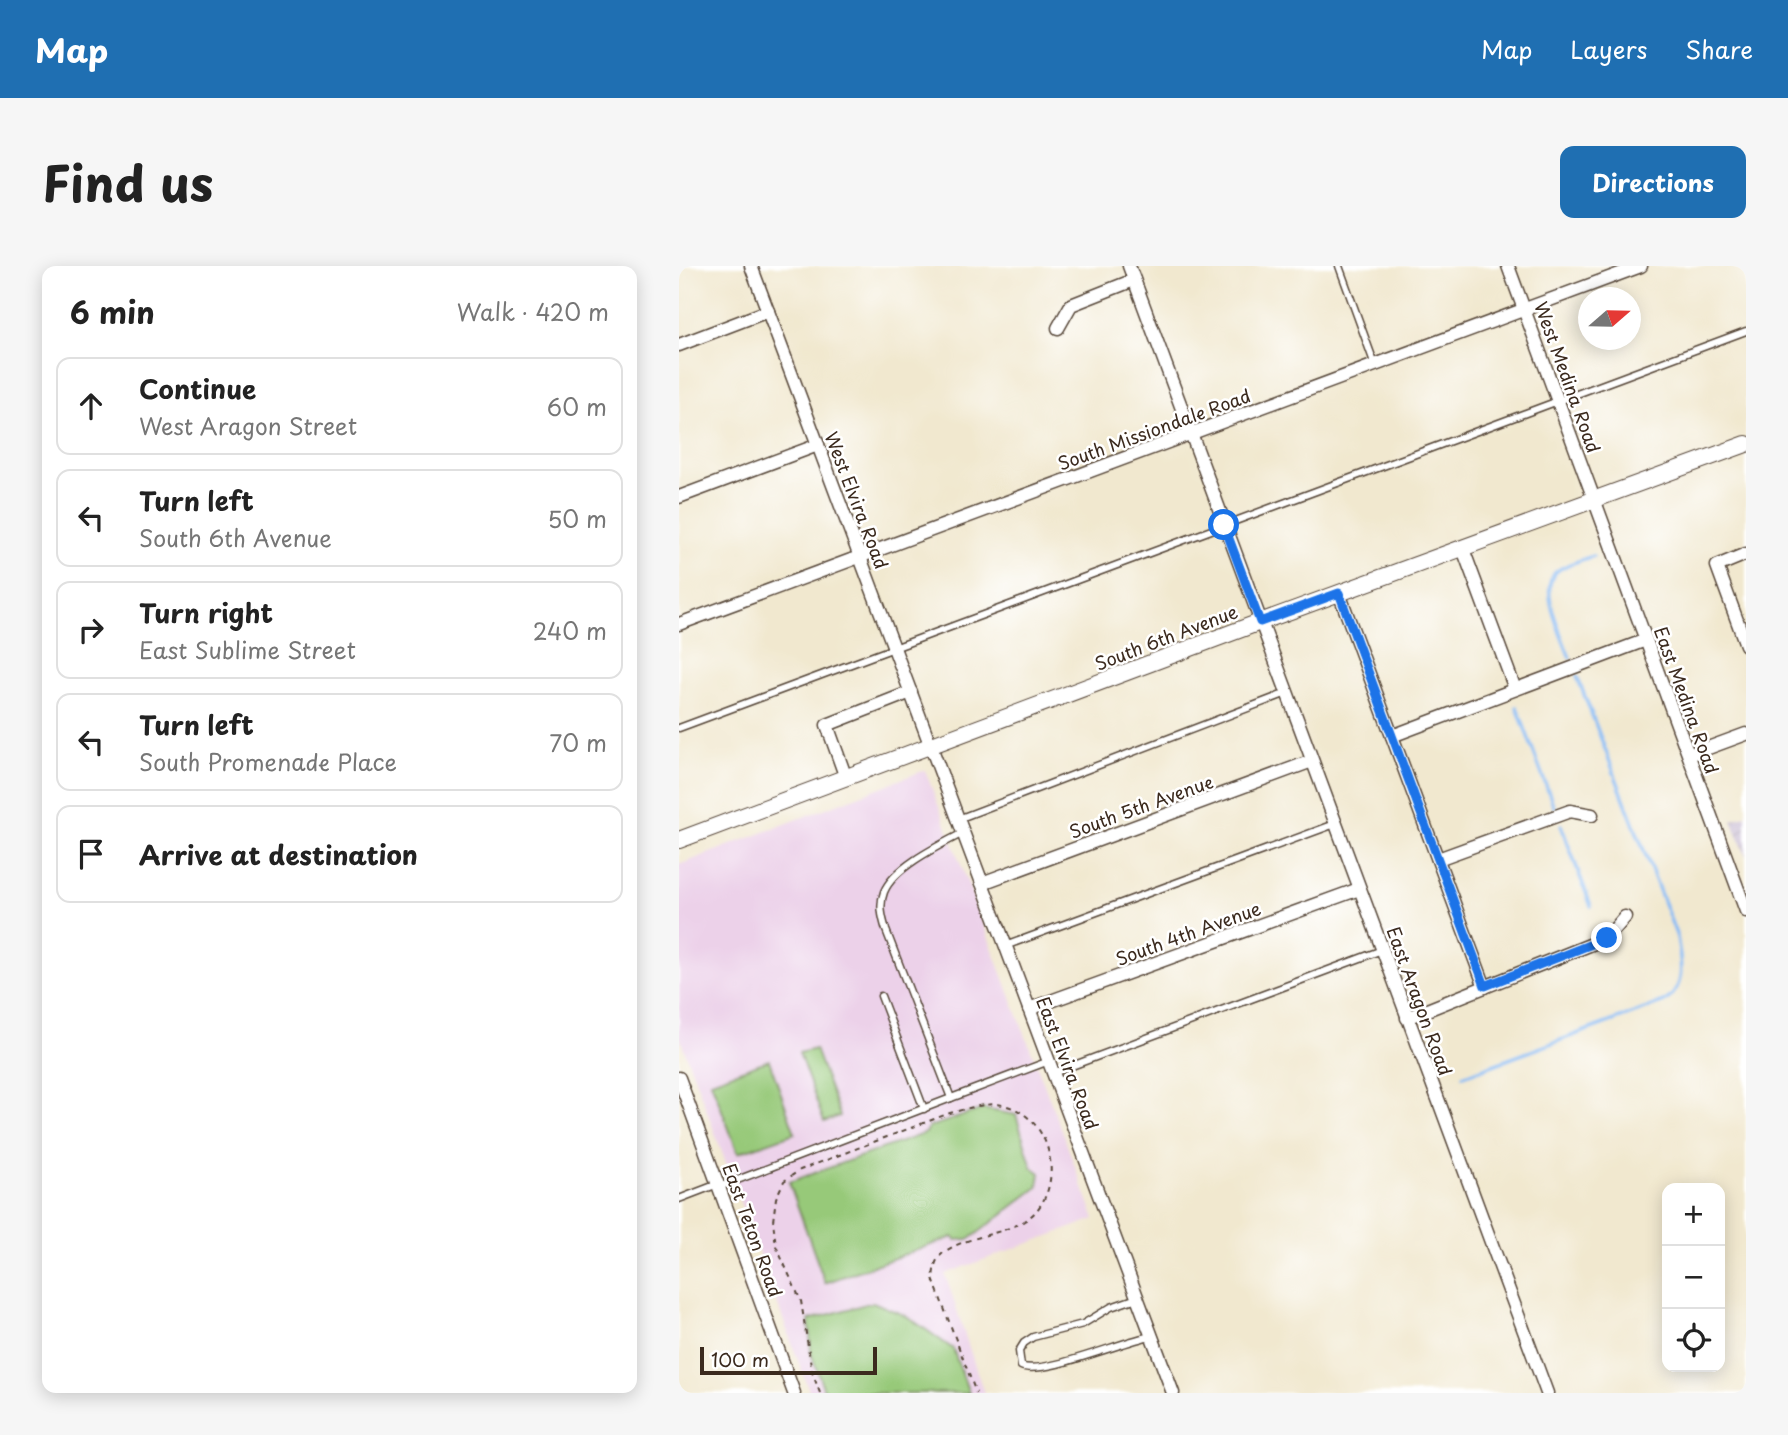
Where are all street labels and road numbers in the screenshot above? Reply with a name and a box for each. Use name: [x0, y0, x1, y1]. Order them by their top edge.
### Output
street label: West Medina Road: [1528, 297, 1608, 457]
street label: South Missiondale Road: [1054, 382, 1254, 476]
street label: West Elvira Road: [818, 427, 896, 573]
street label: South 6th Avenue: [1091, 597, 1241, 677]
street label: East Medina Road: [1648, 623, 1726, 777]
street label: South 5th Avenue: [1065, 767, 1217, 845]
street label: South 4th Avenue: [1112, 894, 1264, 972]
street label: East Aragon Road: [1380, 923, 1460, 1079]
street label: East Elvira Road: [1030, 993, 1106, 1133]
street label: East Teton Road: [716, 1159, 790, 1301]

